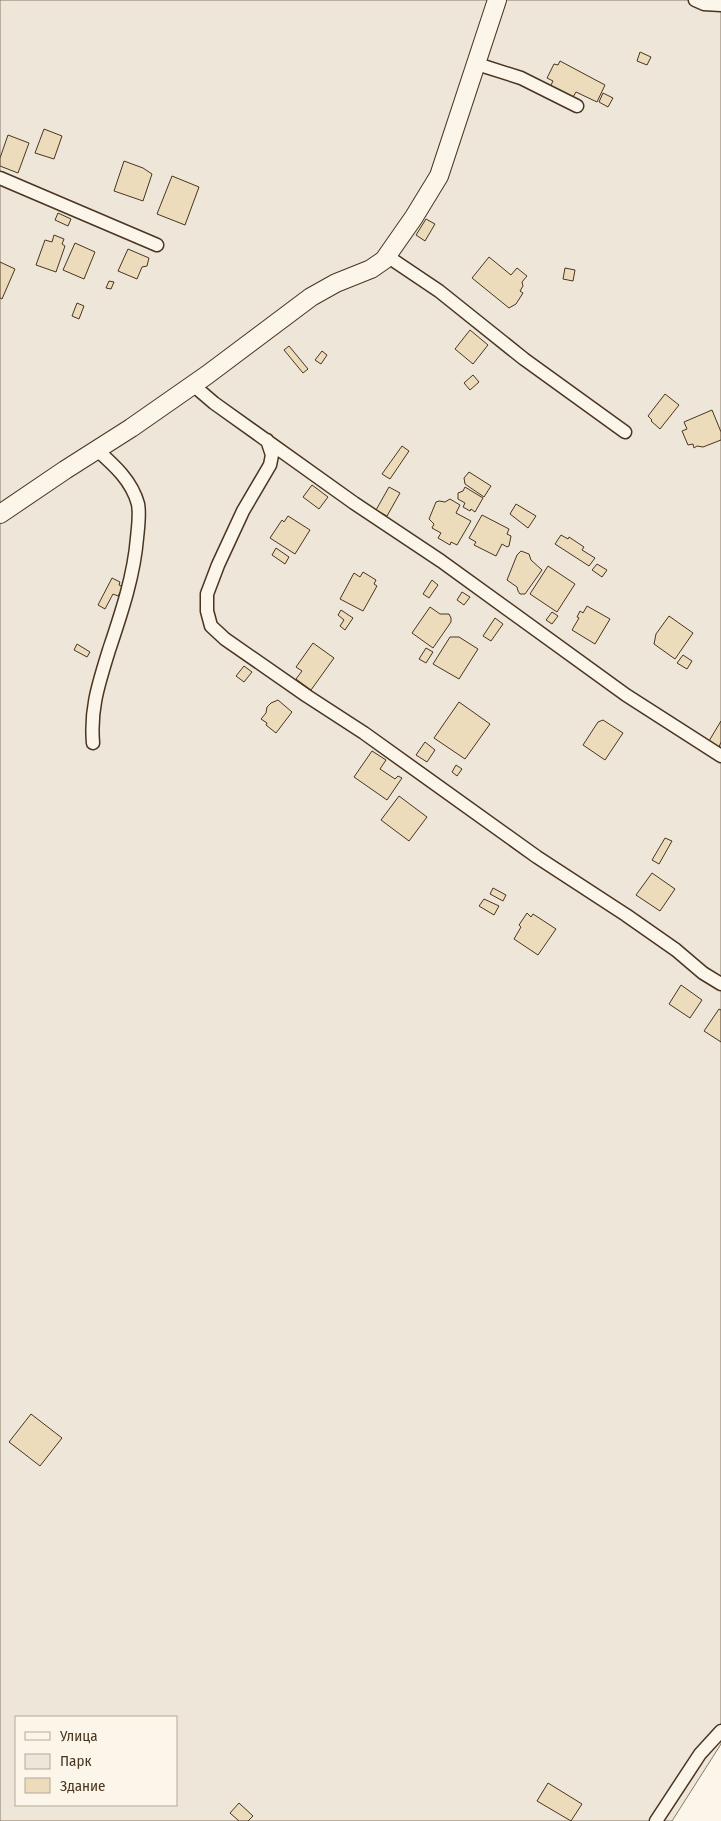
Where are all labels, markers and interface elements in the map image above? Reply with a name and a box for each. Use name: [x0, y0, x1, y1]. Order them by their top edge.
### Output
legend: [15, 1716, 178, 1806]
text: Улица: [59, 1727, 98, 1745]
text: Парк: [60, 1752, 91, 1770]
text: Здание: [60, 1777, 106, 1795]

